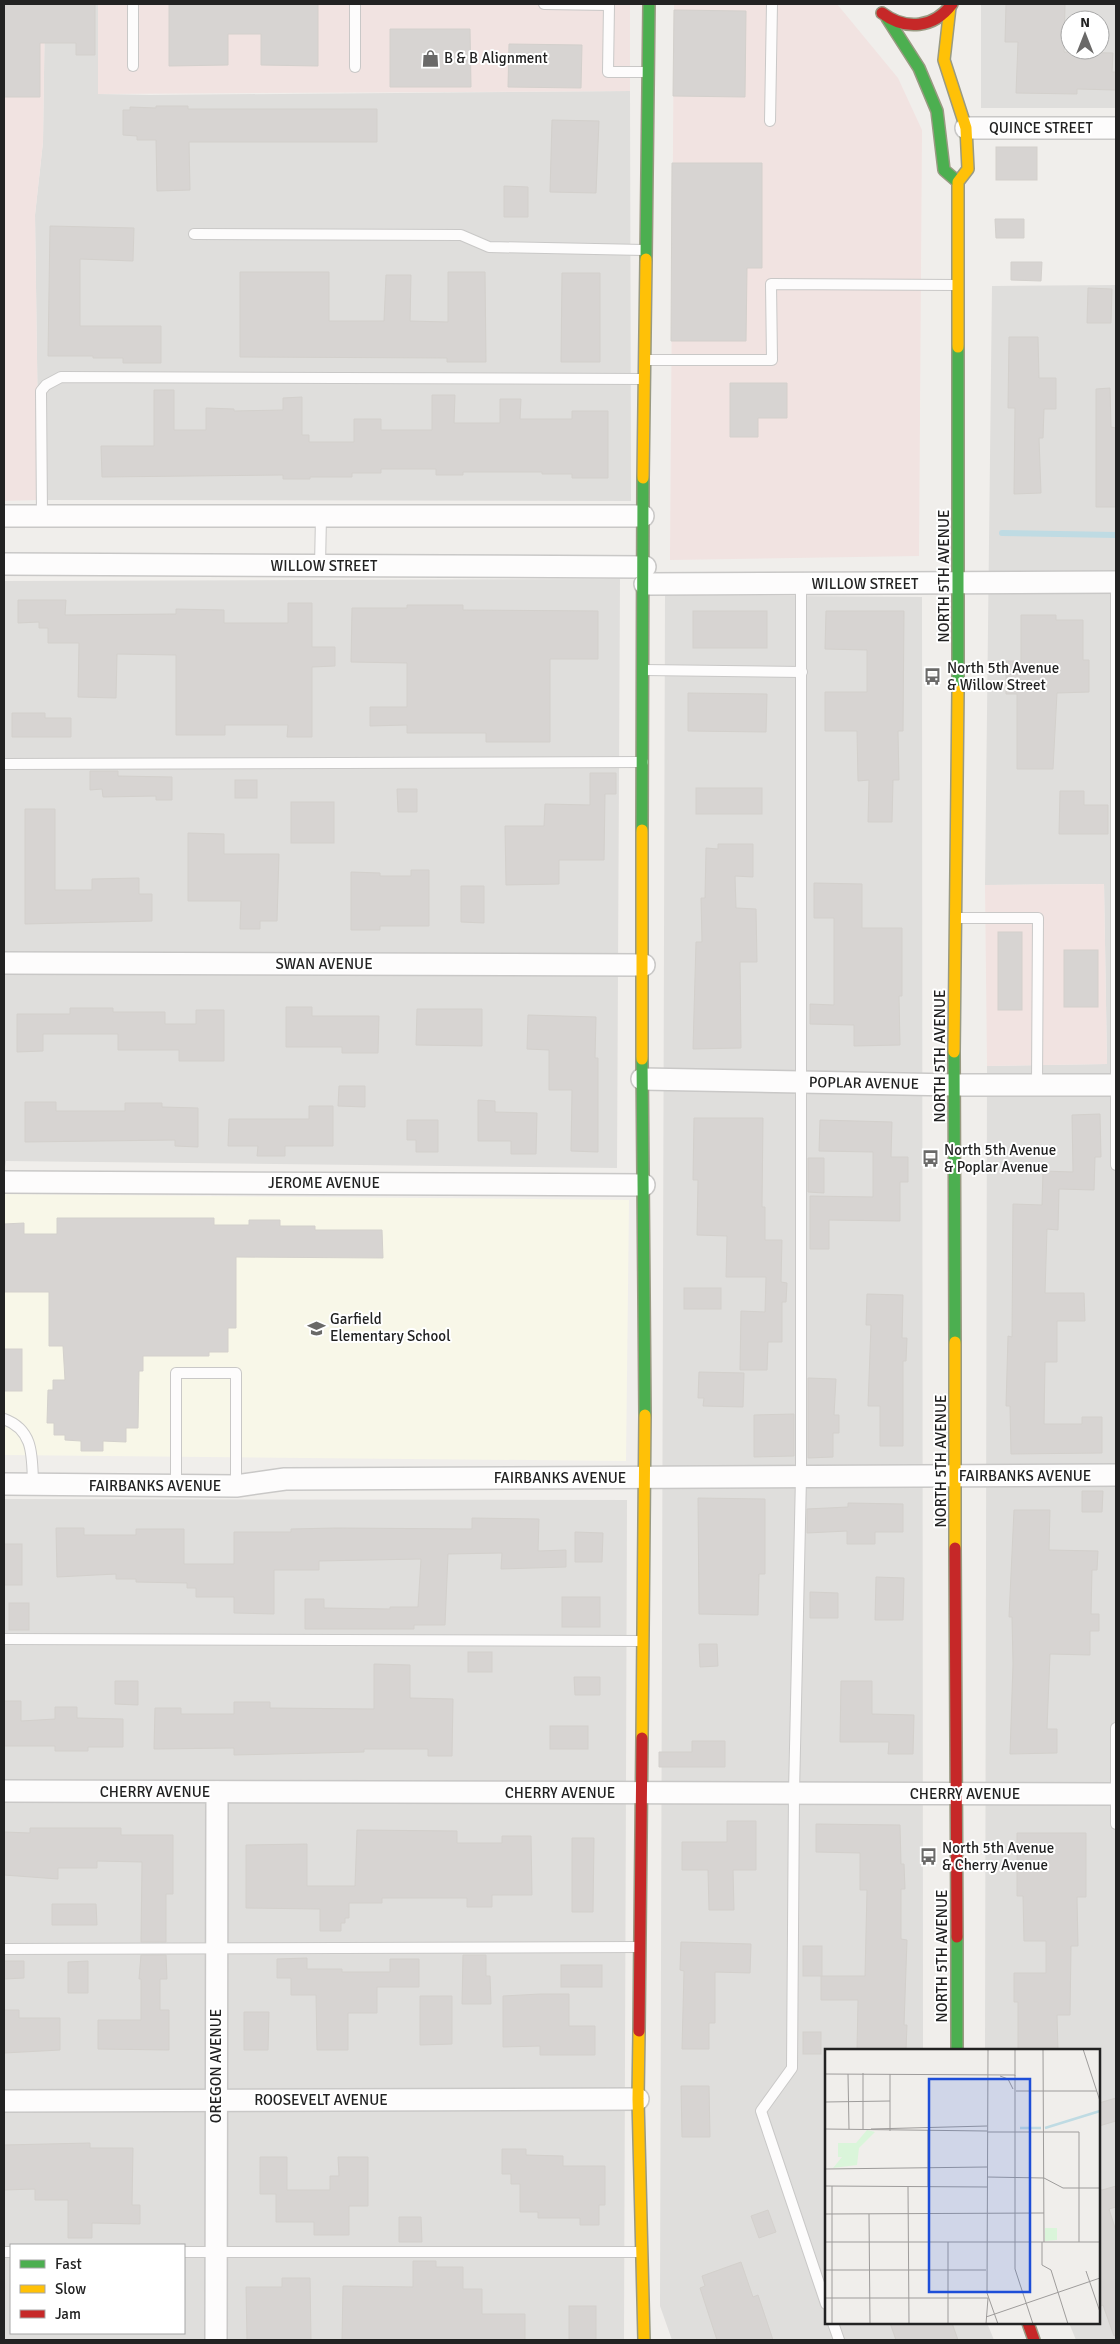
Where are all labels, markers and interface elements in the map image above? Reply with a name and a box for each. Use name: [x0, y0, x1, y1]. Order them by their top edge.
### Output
north arrow: [1060, 10, 1110, 60]
text: N: [1080, 14, 1090, 31]
shop icon: B & B Alignment: [420, 48, 440, 68]
place label: B & B Alignment: [444, 49, 548, 67]
street label: QUINCE STREET: [989, 119, 1094, 137]
street label: NORTH 5TH AVENUE: [935, 510, 953, 642]
street label: WILLOW STREET: [271, 557, 378, 575]
street label: WILLOW STREET: [812, 575, 919, 593]
place label: North 5th Avenue & Willow Street: [947, 659, 1059, 694]
bus stop icon: North 5th Avenue & Willow Street: [923, 667, 943, 687]
street label: SWAN AVENUE: [275, 955, 373, 973]
street label: NORTH 5TH AVENUE: [931, 990, 949, 1122]
street label: POPLAR AVENUE: [809, 1073, 919, 1093]
place label: North 5th Avenue & Poplar Avenue: [944, 1141, 1056, 1176]
bus stop icon: North 5th Avenue & Poplar Avenue: [920, 1149, 940, 1169]
street label: JEROME AVENUE: [268, 1174, 380, 1192]
place label: Garfield Elementary School: [330, 1310, 451, 1345]
school or university icon: Garfield Elementary School: [306, 1318, 326, 1338]
street label: NORTH 5TH AVENUE: [932, 1395, 950, 1527]
street label: FAIRBANKS AVENUE: [959, 1467, 1091, 1485]
street label: FAIRBANKS AVENUE: [494, 1469, 626, 1487]
street label: FAIRBANKS AVENUE: [89, 1477, 221, 1495]
street label: CHERRY AVENUE: [100, 1783, 210, 1801]
street label: CHERRY AVENUE: [505, 1784, 615, 1802]
street label: CHERRY AVENUE: [910, 1785, 1020, 1803]
place label: North 5th Avenue & Cherry Avenue: [942, 1839, 1054, 1874]
bus stop icon: North 5th Avenue & Cherry Avenue: [918, 1847, 938, 1867]
street label: NORTH 5TH AVENUE: [933, 1890, 951, 2022]
street label: OREGON AVENUE: [207, 2009, 225, 2123]
inset map: [825, 2049, 1100, 2324]
street label: ROOSEVELT AVENUE: [254, 2091, 388, 2109]
legend: [10, 2244, 185, 2334]
text: Fast: [55, 2255, 82, 2273]
text: Slow: [55, 2280, 86, 2298]
text: Jam: [55, 2305, 81, 2323]

